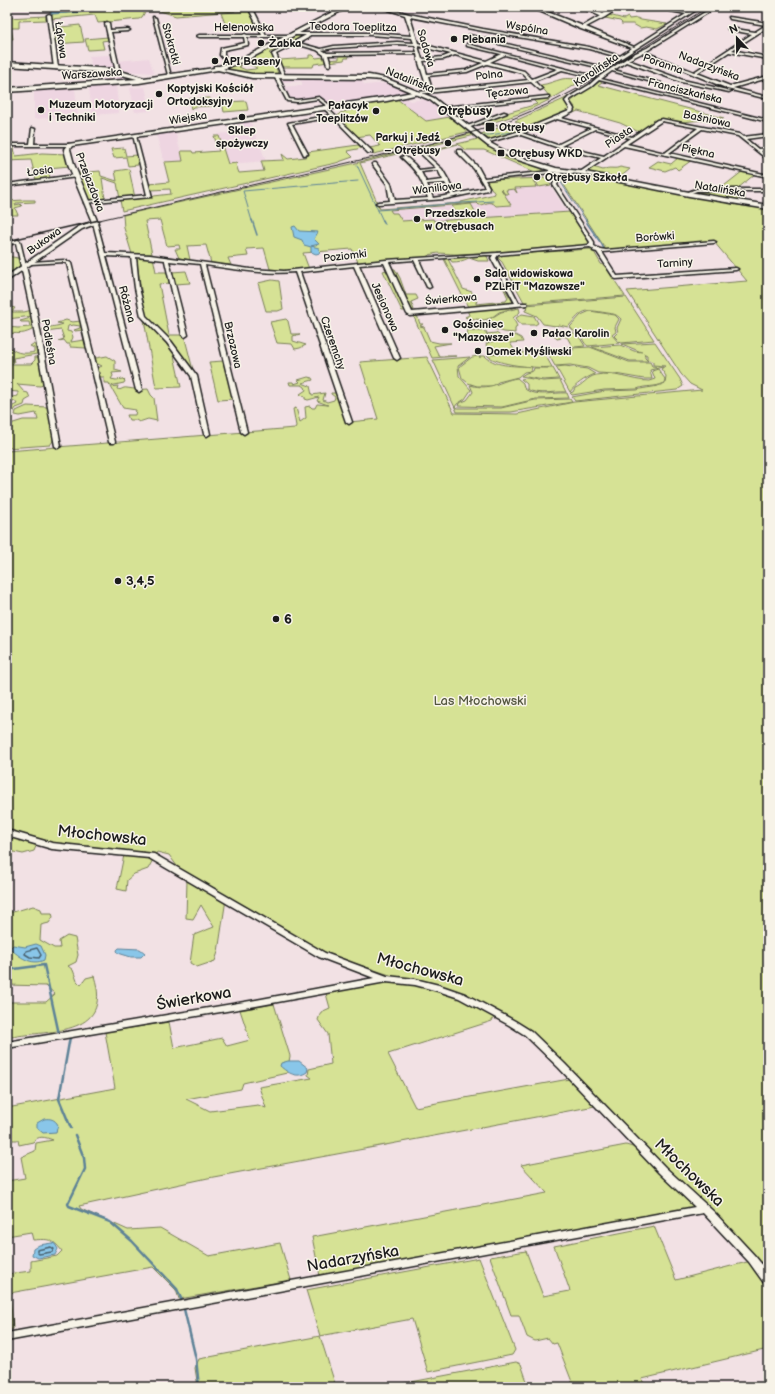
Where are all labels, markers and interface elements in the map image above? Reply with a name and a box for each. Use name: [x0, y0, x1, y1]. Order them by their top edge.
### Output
street label: Wspólna: [505, 18, 549, 38]
north arrow: [717, 18, 757, 58]
street label: Teodora Toeplitza: [309, 20, 397, 34]
street label: Łąkowa: [52, 21, 70, 59]
street label: Helenowska: [214, 21, 274, 34]
street label: Stokrotki: [159, 22, 183, 66]
text: N: [727, 22, 740, 37]
street label: Sadowa: [414, 27, 438, 69]
place label: Plebania: [462, 33, 506, 46]
marker: Plebania: [449, 34, 459, 44]
place label: Żabka: [269, 36, 301, 50]
marker: Żabka: [256, 38, 266, 48]
street label: Nadarzyńska: [677, 48, 741, 84]
street label: Karolińska: [571, 50, 621, 90]
street label: Poranna: [641, 51, 685, 77]
place label: API Baseny: [222, 55, 280, 68]
marker: API Baseny: [210, 56, 220, 66]
street label: Natalińska: [384, 64, 436, 96]
street label: Warszawska: [61, 65, 123, 83]
street label: Polna: [475, 67, 503, 83]
street label: Franciszkańska: [646, 75, 724, 107]
place label: Koptyjski Kościół Ortodoksyjny: [167, 82, 254, 108]
street label: Tęczowa: [485, 83, 529, 101]
marker: Koptyjski Kościół Ortodoksyjny: [154, 89, 164, 99]
place label: Muzeum Motoryzacji i Techniki: [49, 98, 153, 124]
place label: Pałacyk Toeplitzów: [316, 99, 369, 125]
district label: Otrębusy: [438, 103, 492, 119]
marker: Muzeum Motoryzacji i Techniki: [36, 105, 46, 115]
marker: Pałacyk Toeplitzów: [371, 106, 381, 116]
street label: Baśniowa: [682, 108, 732, 130]
street label: Wiejska: [168, 109, 208, 127]
marker: Sklep spożywczy: [237, 112, 247, 122]
marker: Otrębusy: [484, 121, 496, 133]
place label: Otrębusy: [499, 121, 545, 134]
street label: Piasta: [603, 123, 635, 151]
place label: Sklep spożywczy: [216, 124, 268, 150]
place label: Parkuj i Jedź – Otrębusy: [376, 131, 440, 157]
marker: Parkuj i Jedź – Otrębusy: [443, 138, 453, 148]
street label: Piękna: [680, 141, 716, 161]
place label: Otrębusy WKD: [509, 147, 583, 160]
marker: Otrębusy WKD: [496, 148, 506, 158]
street label: Przejazdowa: [73, 150, 107, 214]
street label: Łosia: [26, 163, 54, 179]
place label: Otrębusy Szkoła: [545, 171, 627, 184]
marker: Otrębusy Szkoła: [532, 172, 542, 182]
street label: Natalińska: [693, 178, 747, 200]
street label: Waniliowa: [412, 179, 462, 197]
place label: Przedszkole w Otrębusach: [425, 207, 494, 233]
marker: Przedszkole w Otrębusach: [412, 214, 422, 224]
street label: Bukowa: [24, 225, 64, 257]
street label: Borówki: [635, 229, 675, 245]
street label: Poziomki: [322, 247, 368, 265]
street label: Tarniny: [657, 255, 693, 271]
place label: Sala widowiskowa PZLPiT "Mazowsze": [485, 267, 585, 293]
marker: Sala widowiskowa PZLPiT "Mazowsze": [472, 274, 482, 284]
street label: Jesionowa: [368, 280, 402, 334]
street label: Różana: [116, 284, 138, 324]
street label: Świerkowa: [424, 289, 477, 308]
street label: Czeremchy: [318, 315, 348, 371]
street label: Podleśna: [39, 318, 59, 366]
place label: Gościniec "Mazowsze": [453, 318, 514, 344]
street label: Brzozowa: [221, 320, 245, 370]
marker: Gościniec "Mazowsze": [440, 325, 450, 335]
place label: Pałac Karolin: [542, 327, 609, 340]
marker: Pałac Karolin: [529, 328, 539, 338]
place label: Domek Myśliwski: [486, 345, 572, 358]
marker: Domek Myśliwski: [473, 346, 483, 356]
place label: 3,4,5: [126, 573, 155, 589]
marker: 3,4,5: [113, 576, 123, 586]
place label: 6: [284, 611, 292, 627]
marker: 6: [271, 614, 281, 624]
park label: Las Młochowski: [434, 693, 526, 709]
street label: Młochowska: [57, 822, 147, 850]
street label: Młochowska: [374, 949, 466, 991]
street label: Świerkowa: [155, 981, 233, 1015]
street label: Młochowska: [650, 1135, 728, 1211]
street label: Nadarzyńska: [305, 1242, 401, 1276]

